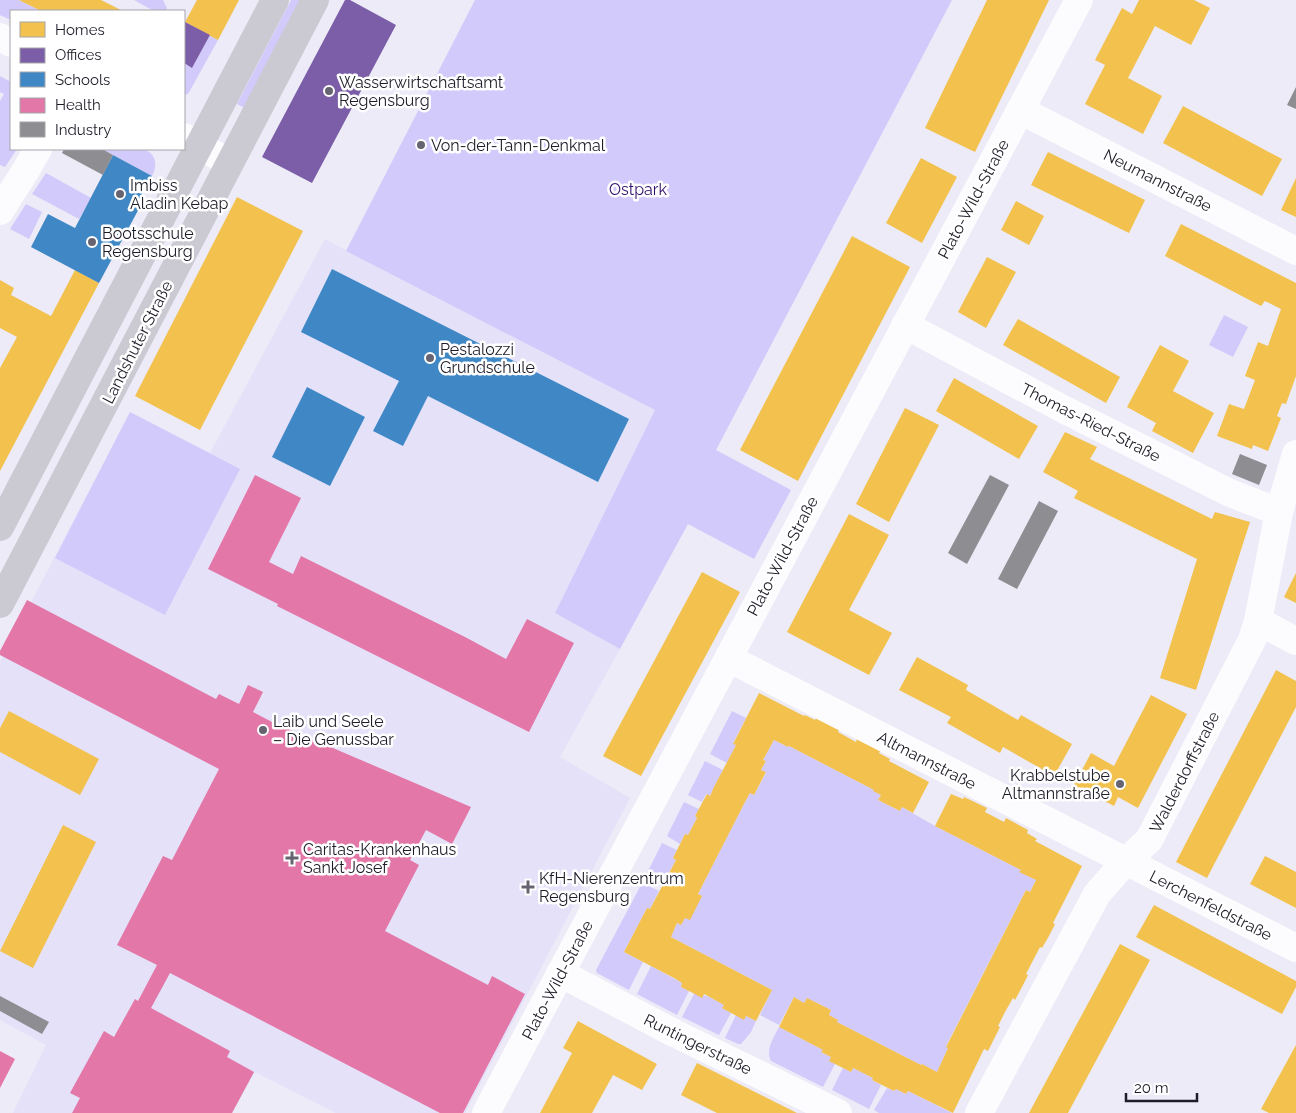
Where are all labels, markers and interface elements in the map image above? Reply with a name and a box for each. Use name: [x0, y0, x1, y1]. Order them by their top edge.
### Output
legend: [10, 10, 185, 150]
text: Homes: [55, 21, 105, 39]
text: Offices: [55, 46, 102, 64]
text: Schools: [55, 71, 110, 89]
place label: Wasserwirtschaftsamt Regensburg: [339, 73, 504, 110]
marker: Wasserwirtschaftsamt Regensburg: [323, 85, 335, 97]
text: Health: [55, 96, 101, 114]
text: Industry: [55, 121, 111, 139]
place label: Von-der-Tann-Denkmal: [431, 136, 606, 155]
street label: Plato-Wild-Straße: [934, 136, 1013, 262]
marker: Von-der-Tann-Denkmal: [415, 139, 427, 151]
street label: Neumannstraße: [1101, 145, 1215, 216]
place label: Imbiss Aladin Kebap: [130, 176, 229, 213]
park label: Ostpark: [609, 180, 667, 199]
marker: Imbiss Aladin Kebap: [114, 188, 126, 200]
place label: Bootsschule Regensburg: [102, 224, 194, 261]
marker: Bootsschule Regensburg: [86, 236, 98, 248]
street label: Landshuter Straße: [98, 278, 177, 407]
place label: Pestalozzi Grundschule: [440, 340, 535, 377]
marker: Pestalozzi Grundschule: [424, 352, 436, 364]
street label: Thomas-Ried-Straße: [1018, 379, 1164, 466]
street label: Plato-Wild-Straße: [743, 493, 822, 619]
street label: Walderdorffstraße: [1146, 708, 1223, 836]
place label: Laib und Seele – Die Genussbar: [273, 712, 394, 749]
marker: Laib und Seele – Die Genussbar: [257, 724, 269, 736]
street label: Altmannstraße: [874, 727, 979, 793]
place label: Krabbelstube Altmannstraße: [1002, 766, 1110, 803]
marker: Krabbelstube Altmannstraße: [1114, 778, 1126, 790]
place label: Caritas-Krankenhaus Sankt Josef: [303, 840, 457, 877]
marker: Caritas-Krankenhaus Sankt Josef: [285, 851, 299, 865]
street label: Lerchenfeldstraße: [1146, 866, 1275, 945]
place label: KfH-Nierenzentrum Regensburg: [539, 869, 684, 906]
marker: KfH-Nierenzentrum Regensburg: [521, 880, 535, 894]
street label: Plato-Wild-Straße: [518, 917, 597, 1043]
street label: Runtingerstraße: [641, 1010, 755, 1079]
scale bar: [1126, 1070, 1197, 1102]
text: 20 m: [1134, 1079, 1169, 1097]

